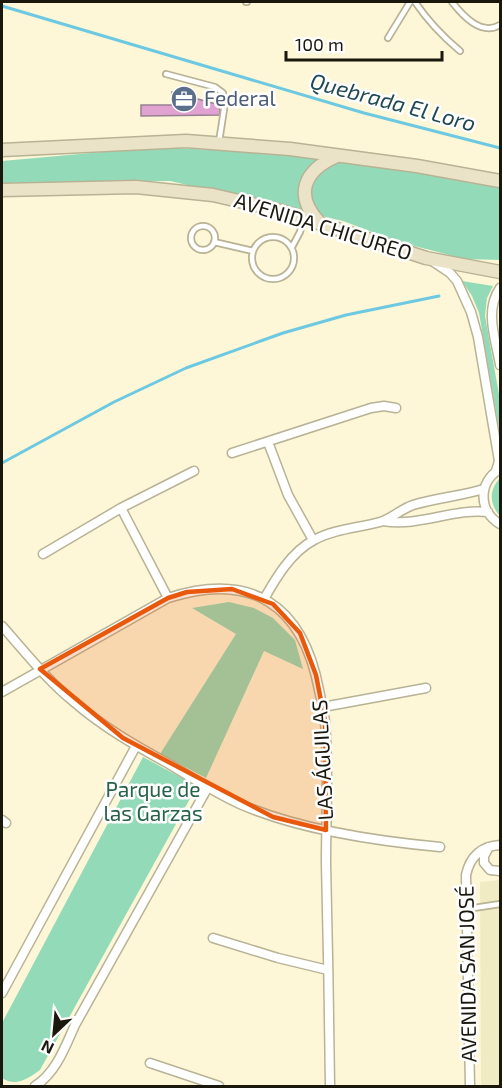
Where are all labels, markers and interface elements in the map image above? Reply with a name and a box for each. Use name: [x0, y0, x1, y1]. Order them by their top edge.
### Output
scale bar: [286, 24, 442, 62]
text: 100 m: [295, 33, 344, 55]
water label: Quebrada El Loro: [307, 66, 479, 137]
office icon: Federal: [169, 84, 199, 114]
place label: Federal: [204, 85, 277, 110]
street label: AVENIDA CHICUREO: [232, 187, 415, 264]
street label: LAS ÁGUILAS: [306, 699, 337, 821]
park label: Parque de las Garzas: [103, 776, 203, 825]
street label: AVENIDA SAN JOSÉ: [452, 885, 481, 1063]
north arrow: [24, 1004, 84, 1064]
text: N: [38, 1037, 57, 1059]

